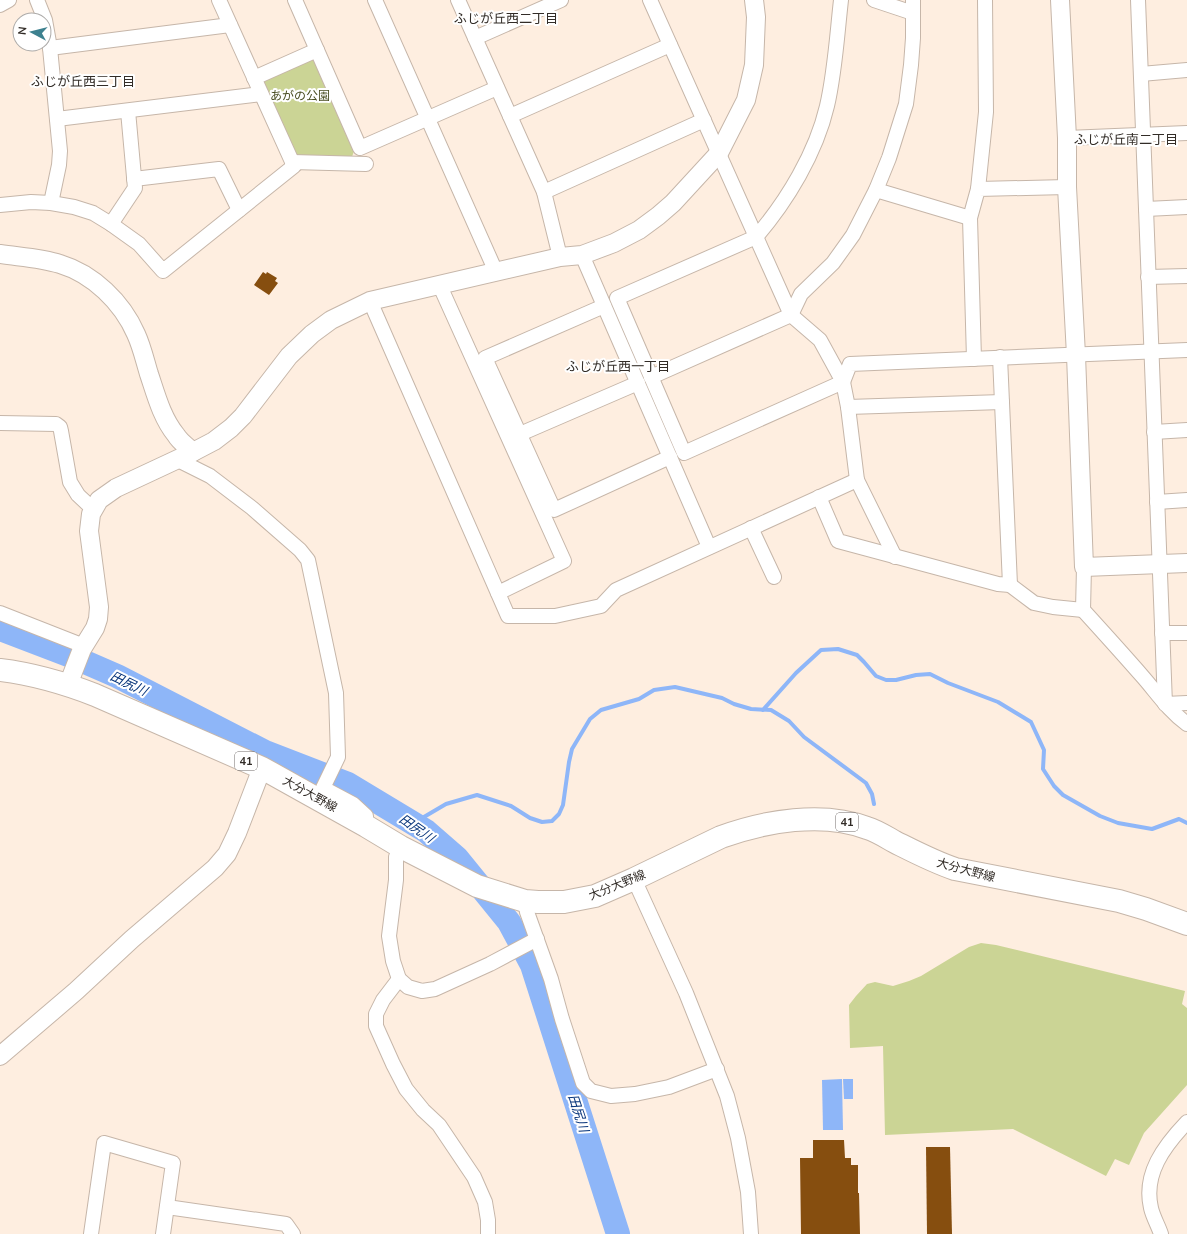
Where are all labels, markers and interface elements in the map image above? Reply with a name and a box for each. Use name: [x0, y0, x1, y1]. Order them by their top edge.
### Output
district label: ふじが丘西二丁目: [454, 10, 558, 28]
north arrow: [12, 12, 52, 52]
text: N: [15, 26, 31, 36]
district label: ふじが丘西三丁目: [31, 73, 135, 91]
park label: あがの公園: [270, 88, 330, 104]
district label: ふじが丘南二丁目: [1074, 131, 1178, 149]
district label: ふじが丘西一丁目: [566, 358, 670, 376]
water label: 田尻川: [107, 667, 152, 701]
road number: 41: [235, 752, 257, 770]
street label: 大分大野線: [280, 772, 340, 816]
water label: 田尻川: [395, 810, 439, 849]
road number: 41: [836, 813, 858, 831]
street label: 大分大野線: [935, 855, 997, 885]
street label: 大分大野線: [586, 866, 648, 904]
water label: 田尻川: [563, 1092, 593, 1137]

